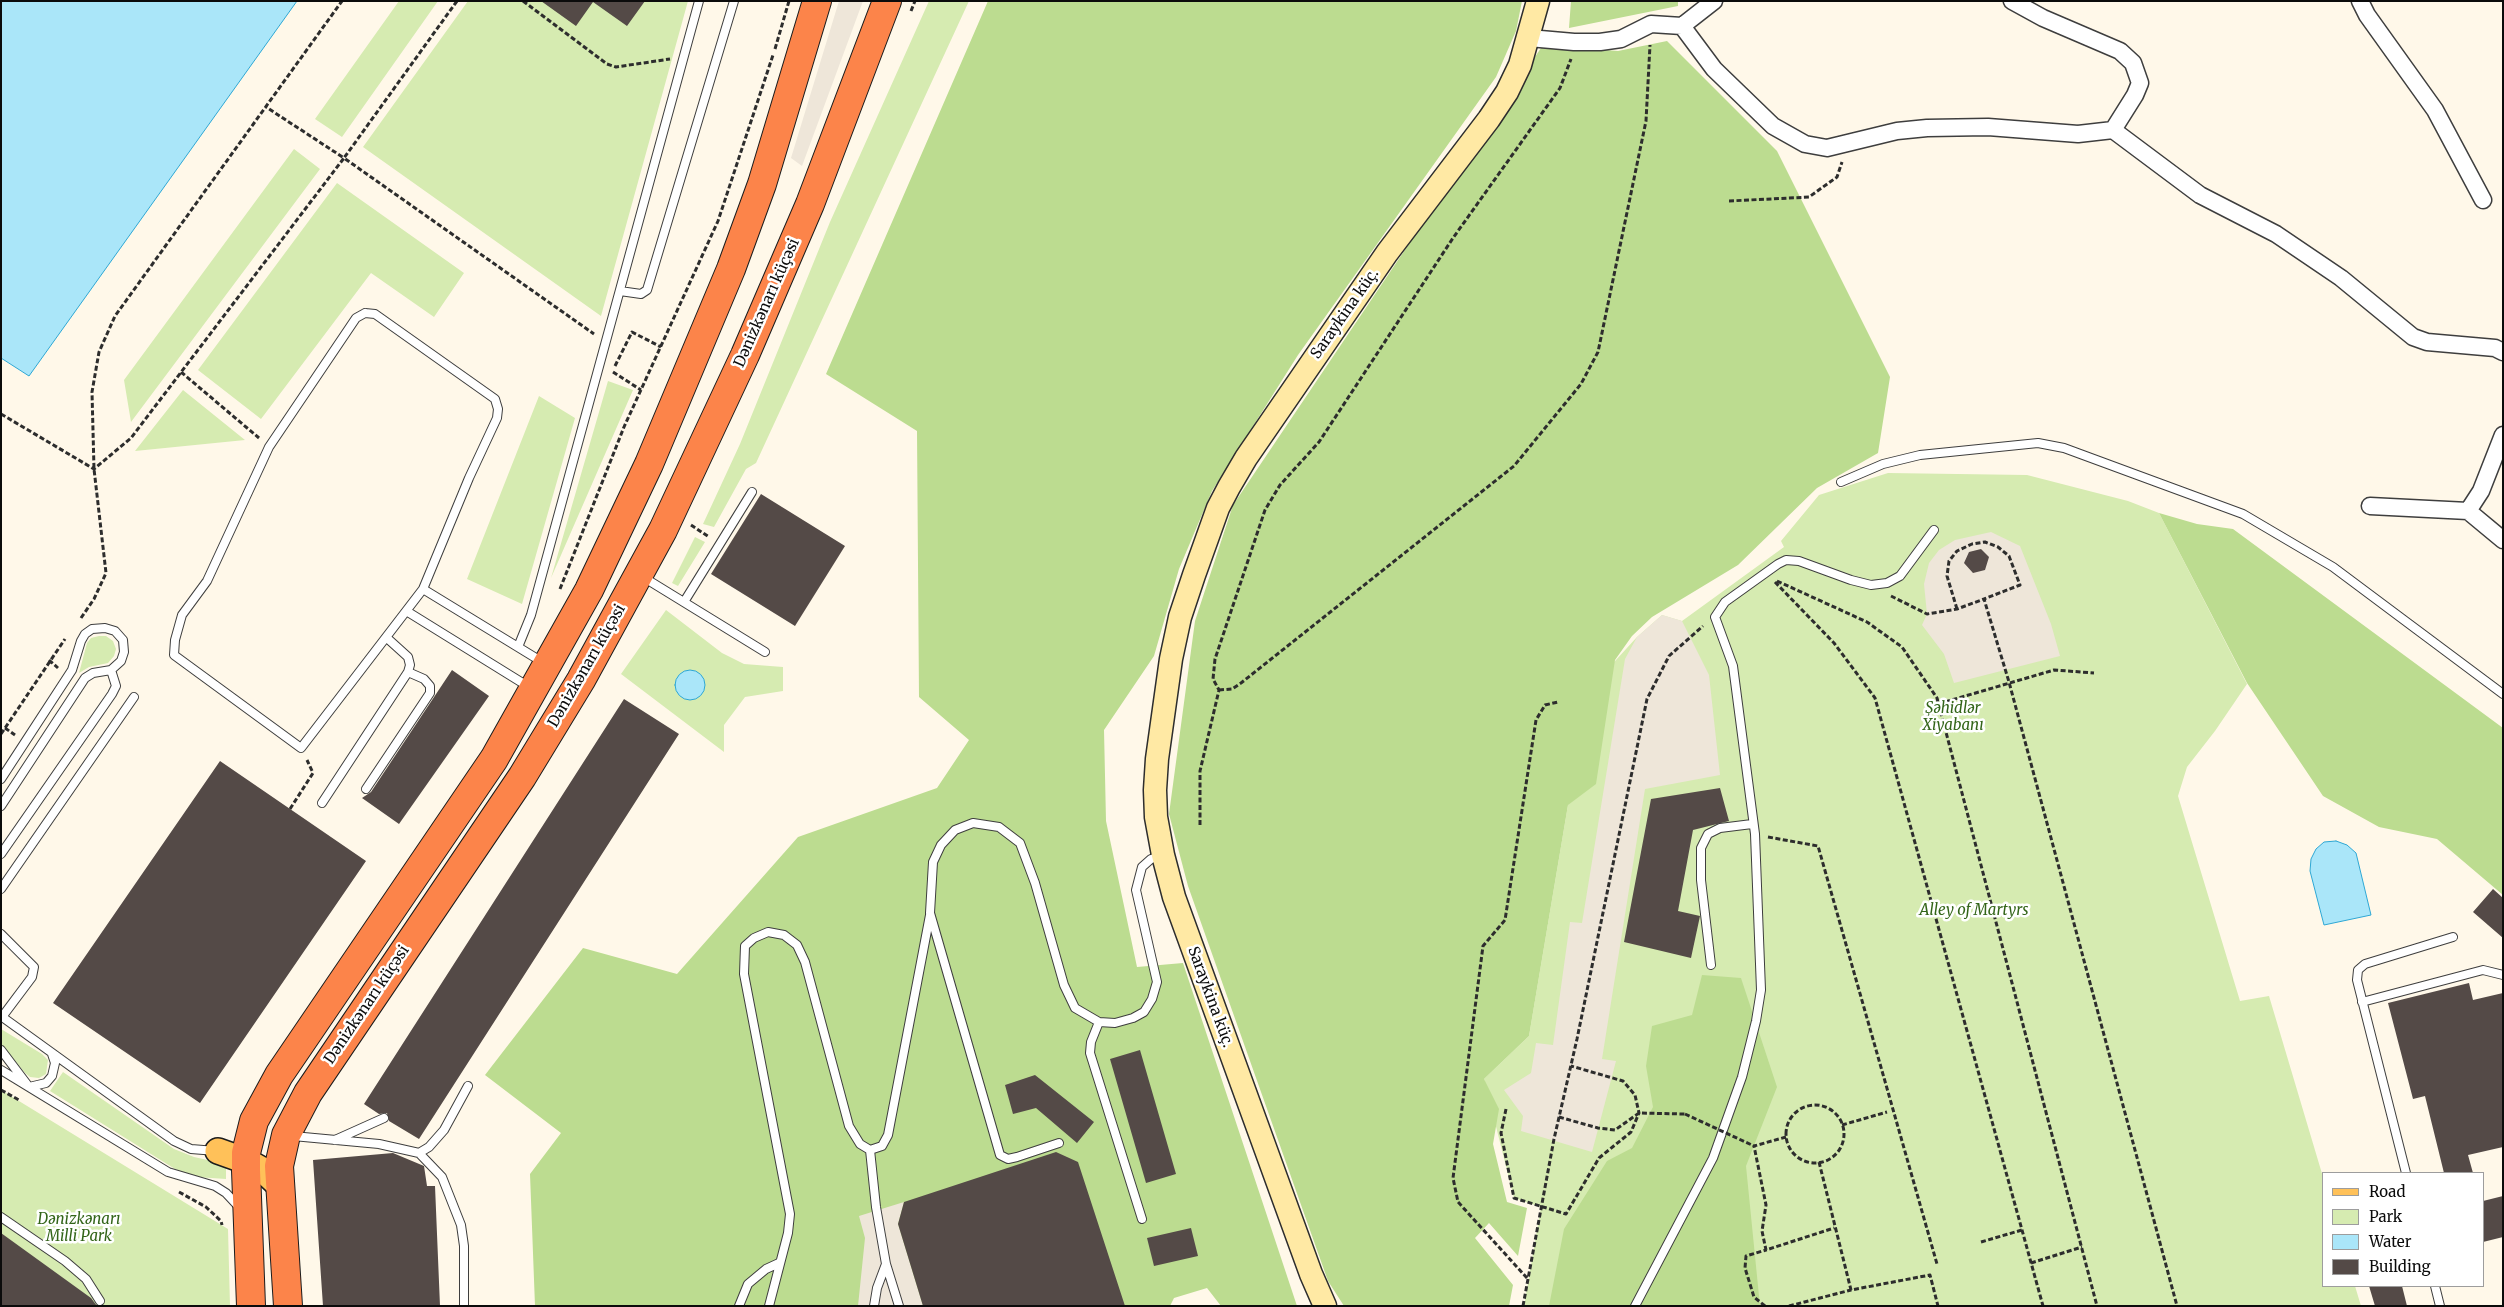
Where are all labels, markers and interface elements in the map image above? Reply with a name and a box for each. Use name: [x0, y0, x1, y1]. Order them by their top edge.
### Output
street label: Dənizkənarı küçəsi: [731, 236, 803, 370]
street label: Saraykina küç.: [1307, 265, 1383, 363]
street label: Dənizkənarı küçəsi: [544, 601, 630, 731]
park label: Şəhidlər Xiyabanı: [1922, 700, 1984, 735]
park label: Alley of Martyrs: [1920, 902, 2028, 920]
street label: Dənizkənarı küçəsi: [321, 942, 413, 1068]
street label: Saraykina küç.: [1183, 944, 1237, 1050]
legend: [2322, 1172, 2484, 1287]
text: Road: [2369, 1182, 2405, 1201]
text: Park: [2369, 1207, 2402, 1226]
park label: Dənizkənarı Milli Park: [38, 1211, 120, 1246]
text: Water: [2369, 1232, 2411, 1251]
text: Building: [2369, 1257, 2431, 1276]

